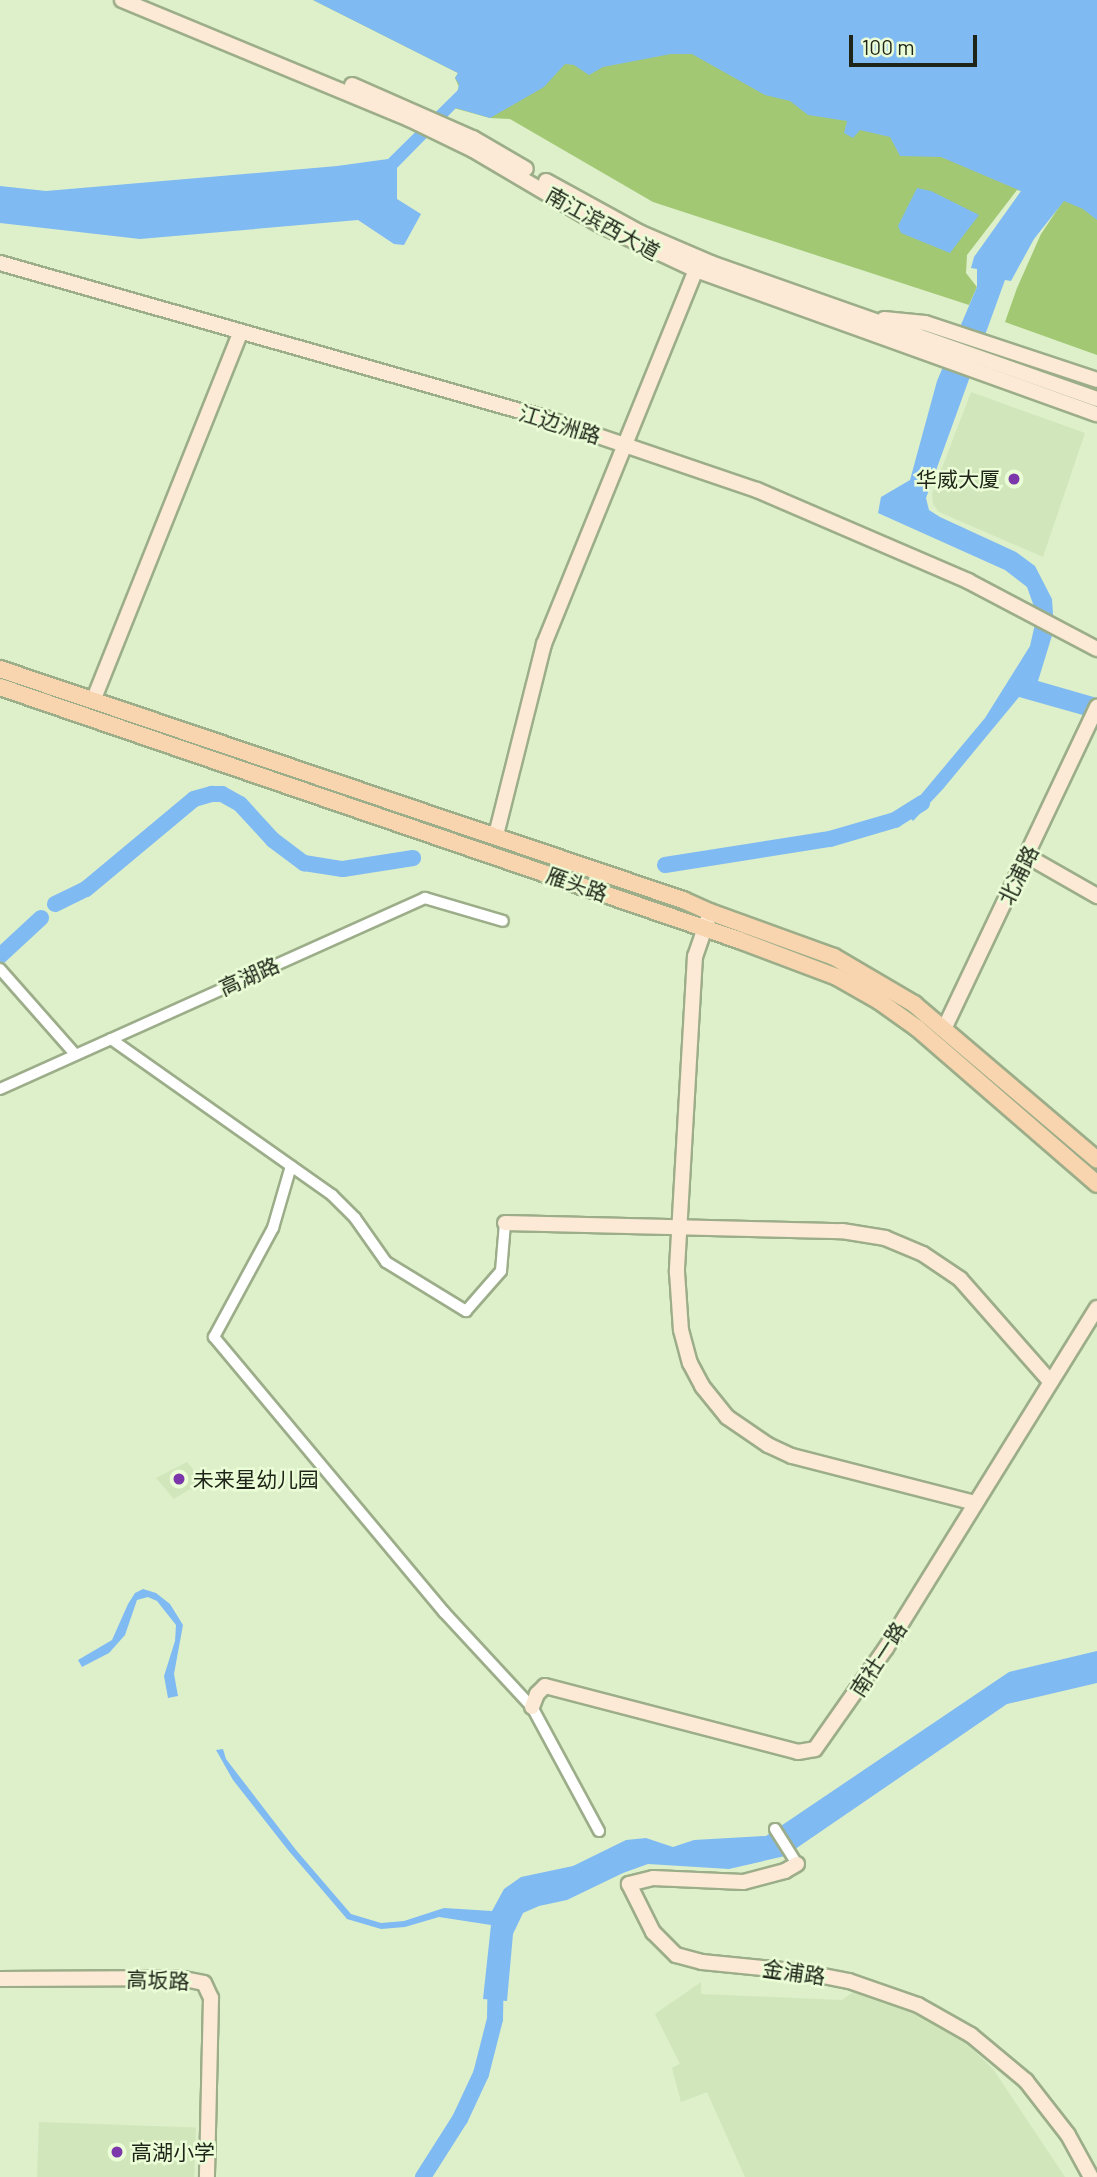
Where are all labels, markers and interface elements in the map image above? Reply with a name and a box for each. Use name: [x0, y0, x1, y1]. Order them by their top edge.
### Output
scale bar: [852, 21, 980, 65]
text: 100 m: [862, 34, 915, 59]
street label: 南江滨西大道: [542, 181, 664, 265]
street label: 江边洲路: [516, 400, 604, 448]
place label: 华威大厦: [916, 466, 1000, 492]
marker: 华威大厦: [1006, 471, 1022, 487]
street label: 北浦路: [993, 841, 1043, 909]
street label: 雁头路: [543, 862, 611, 906]
street label: 高湖路: [215, 952, 283, 1000]
place label: 未来星幼儿园: [193, 1466, 319, 1492]
marker: 未来星幼儿园: [171, 1471, 187, 1487]
street label: 南社一路: [845, 1617, 911, 1701]
street label: 金浦路: [761, 1955, 827, 1989]
street label: 高坂路: [126, 1966, 190, 1994]
place label: 高湖小学: [131, 2139, 215, 2165]
marker: 高湖小学: [109, 2144, 125, 2160]

